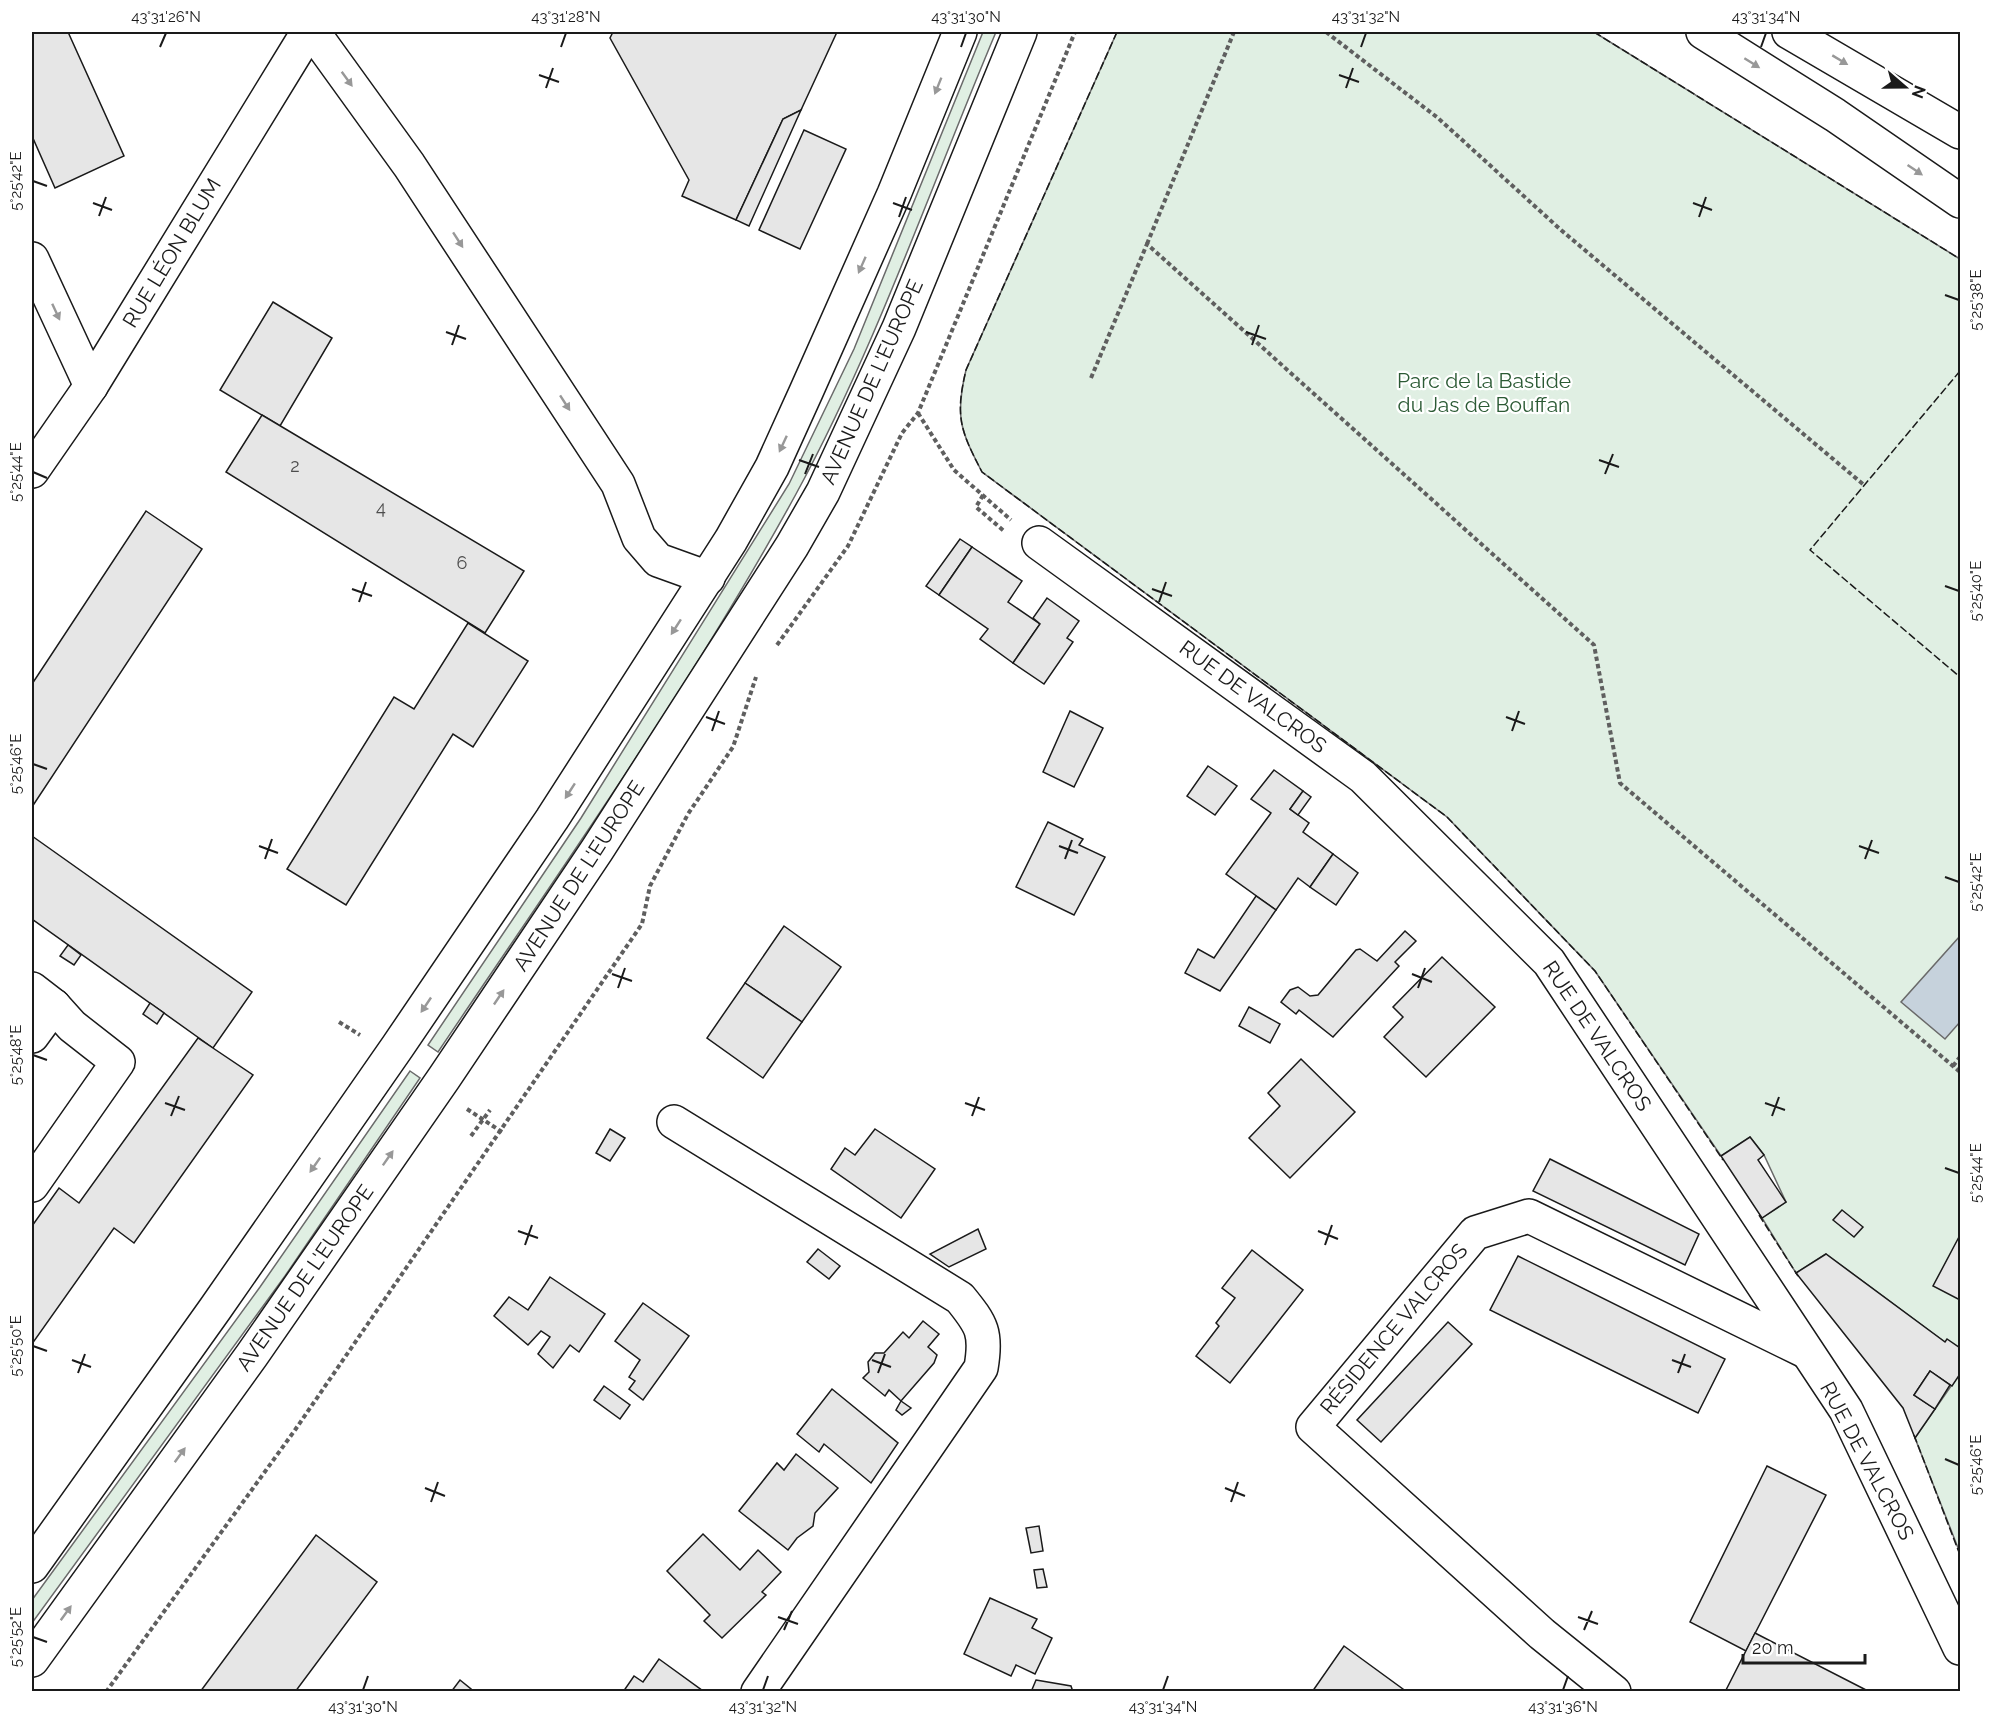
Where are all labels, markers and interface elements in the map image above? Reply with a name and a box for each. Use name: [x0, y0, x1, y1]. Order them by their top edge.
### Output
text: 43°31'26"N: [131, 8, 201, 26]
text: 43°31'28"N: [531, 8, 601, 26]
text: 43°31'30"N: [931, 8, 1001, 26]
text: 43°31'32"N: [1332, 8, 1400, 26]
text: 43°31'34"N: [1732, 8, 1800, 26]
one-way arrow: [1832, 55, 1848, 66]
one-way arrow: [1744, 57, 1760, 68]
north arrow: [1875, 57, 1935, 117]
one-way arrow: [341, 71, 353, 87]
one-way arrow: [932, 77, 942, 95]
text: N: [1908, 83, 1930, 101]
text: 5°25'42"E: [7, 151, 25, 211]
one-way arrow: [1907, 164, 1923, 175]
street label: RUE LÉON BLUM: [117, 174, 226, 332]
one-way arrow: [452, 231, 464, 247]
one-way arrow: [857, 257, 867, 275]
text: 5°25'38"E: [1967, 269, 1985, 331]
street label: AVENUE DE L'EUROPE: [815, 275, 928, 488]
one-way arrow: [52, 304, 61, 321]
park label: Parc de la Bastide du Jas de Bouffan: [1397, 368, 1571, 417]
one-way arrow: [559, 394, 571, 410]
one-way arrow: [778, 435, 787, 452]
text: 5°25'44"E: [7, 442, 25, 502]
house number: 2: [290, 455, 300, 476]
house number: 4: [376, 497, 386, 518]
house number: 6: [457, 552, 468, 573]
text: 5°25'40"E: [1967, 561, 1985, 621]
one-way arrow: [671, 619, 682, 636]
street label: RUE DE VALCROS: [1175, 635, 1332, 758]
text: 5°25'46"E: [7, 734, 25, 794]
street label: AVENUE DE L'EUROPE: [508, 776, 649, 975]
one-way arrow: [565, 783, 576, 799]
text: 5°25'42"E: [1967, 852, 1985, 912]
street label: RUE DE VALCROS: [1538, 956, 1657, 1116]
one-way arrow: [493, 989, 504, 1005]
one-way arrow: [421, 997, 432, 1013]
text: 5°25'48"E: [7, 1025, 25, 1085]
text: 5°25'44"E: [1967, 1143, 1985, 1203]
one-way arrow: [382, 1150, 394, 1166]
one-way arrow: [309, 1157, 321, 1173]
street label: AVENUE DE L'EUROPE: [231, 1180, 378, 1376]
street label: RÉSIDENCE VALCROS: [1315, 1238, 1473, 1419]
text: 5°25'50"E: [7, 1315, 25, 1377]
street label: RUE DE VALCROS: [1815, 1377, 1920, 1544]
text: 5°25'46"E: [1967, 1435, 1985, 1495]
one-way arrow: [173, 1447, 185, 1462]
one-way arrow: [59, 1605, 71, 1620]
text: 5°25'52"E: [7, 1607, 25, 1667]
scale bar: [1743, 1627, 1864, 1665]
text: 20 m: [1752, 1637, 1794, 1658]
text: 43°31'30"N: [328, 1698, 398, 1716]
text: 43°31'32"N: [729, 1698, 797, 1716]
text: 43°31'34"N: [1129, 1698, 1197, 1716]
text: 43°31'36"N: [1528, 1698, 1598, 1716]

